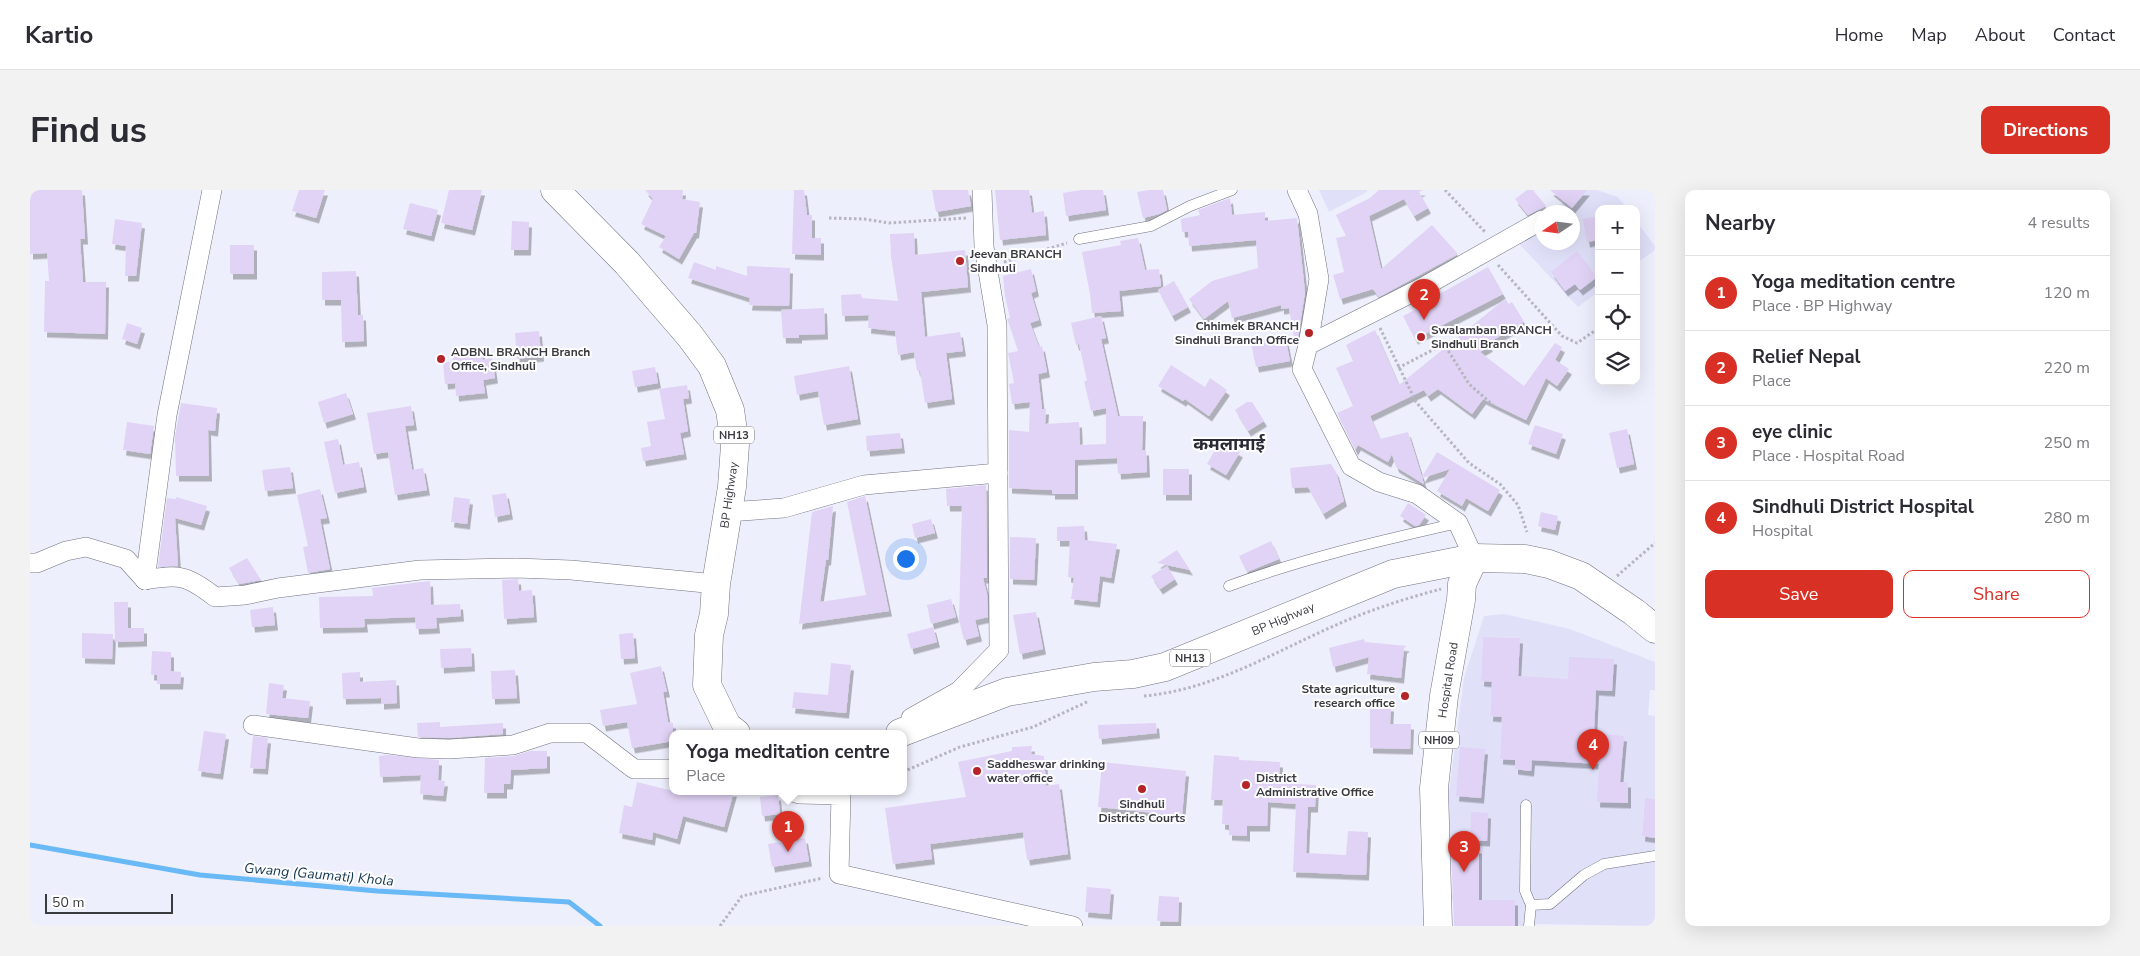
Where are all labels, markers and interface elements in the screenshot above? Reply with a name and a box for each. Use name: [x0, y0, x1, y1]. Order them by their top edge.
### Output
text: Kartio: [25, 19, 93, 51]
text: Home: [1835, 23, 1883, 47]
text: Map: [1911, 23, 1947, 47]
text: About: [1975, 23, 2025, 47]
text: Contact: [2053, 23, 2115, 47]
button: Directions: [1981, 106, 2110, 154]
text: Find us: [30, 107, 147, 154]
north arrow: [1535, 205, 1580, 250]
map controls: [1595, 205, 1640, 385]
button: +: [1595, 205, 1640, 250]
text: Nearby: [1705, 209, 1775, 237]
text: 4 results: [2028, 212, 2090, 234]
place label: Jeevan BRANCH Sindhuli: [969, 246, 1062, 276]
button: −: [1595, 250, 1640, 295]
marker: Jeevan BRANCH Sindhuli: [954, 255, 966, 267]
text: Yoga meditation centre: [1752, 269, 1955, 295]
pin: 2: [1408, 279, 1440, 320]
text: 1: [1716, 282, 1726, 304]
text: 120 m: [2043, 282, 2090, 304]
button: locate: [1595, 295, 1640, 340]
text: Place · BP Highway: [1752, 295, 1892, 317]
place label: Chhimek BRANCH Sindhuli Branch Office: [1175, 318, 1299, 348]
place label: Swalamban BRANCH Sindhuli Branch: [1431, 322, 1552, 352]
marker: Chhimek BRANCH Sindhuli Branch Office: [1303, 327, 1315, 339]
marker: Swalamban BRANCH Sindhuli Branch: [1415, 331, 1427, 343]
button: layers: [1595, 340, 1640, 385]
place label: ADBNL BRANCH Branch Office, Sindhuli: [451, 344, 590, 374]
text: Relief Nepal: [1752, 344, 1861, 370]
marker: ADBNL BRANCH Branch Office, Sindhuli: [435, 353, 447, 365]
text: 2: [1716, 357, 1726, 379]
text: 220 m: [2043, 357, 2090, 379]
text: Place: [1752, 370, 1791, 392]
text: eye clinic: [1752, 419, 1832, 445]
road number: NH13: [714, 426, 754, 444]
district label: कमलामाई: [1193, 432, 1266, 456]
text: 3: [1716, 432, 1726, 454]
text: 250 m: [2043, 432, 2090, 454]
text: Place · Hospital Road: [1752, 445, 1905, 467]
street label: BP Highway: [716, 460, 742, 529]
text: Sindhuli District Hospital: [1752, 494, 1974, 520]
text: 4: [1716, 507, 1726, 529]
text: 280 m: [2043, 507, 2090, 529]
text: Hospital: [1752, 520, 1813, 542]
your location: [893, 546, 919, 572]
button: Save: [1705, 570, 1893, 618]
button: Share: [1903, 570, 2090, 618]
street label: BP Highway: [1249, 598, 1318, 639]
street label: Hospital Road: [1434, 641, 1462, 719]
road number: NH13: [1170, 649, 1210, 666]
place label: State agriculture research office: [1301, 681, 1395, 711]
marker: State agriculture research office: [1399, 690, 1411, 702]
pin: 4: [1577, 729, 1609, 770]
popup: [669, 730, 907, 795]
road number: NH09: [1419, 732, 1459, 748]
text: Yoga meditation centre: [686, 739, 890, 765]
place label: Saddheswar drinking water office: [987, 756, 1105, 786]
text: Place: [686, 765, 725, 787]
marker: Saddheswar drinking water office: [971, 765, 983, 777]
place label: District Administrative Office: [1256, 770, 1374, 800]
marker: District Administrative Office: [1240, 779, 1252, 791]
marker: Sindhuli Districts Courts: [1136, 783, 1148, 795]
place label: Sindhuli Districts Courts: [1099, 796, 1186, 826]
pin: 1: [772, 811, 804, 852]
pin: 3: [1448, 831, 1480, 872]
water label: Gwang (Gaumati) Khola: [243, 858, 395, 891]
scale bar: [45, 891, 172, 914]
text: 50 m: [52, 893, 84, 912]

